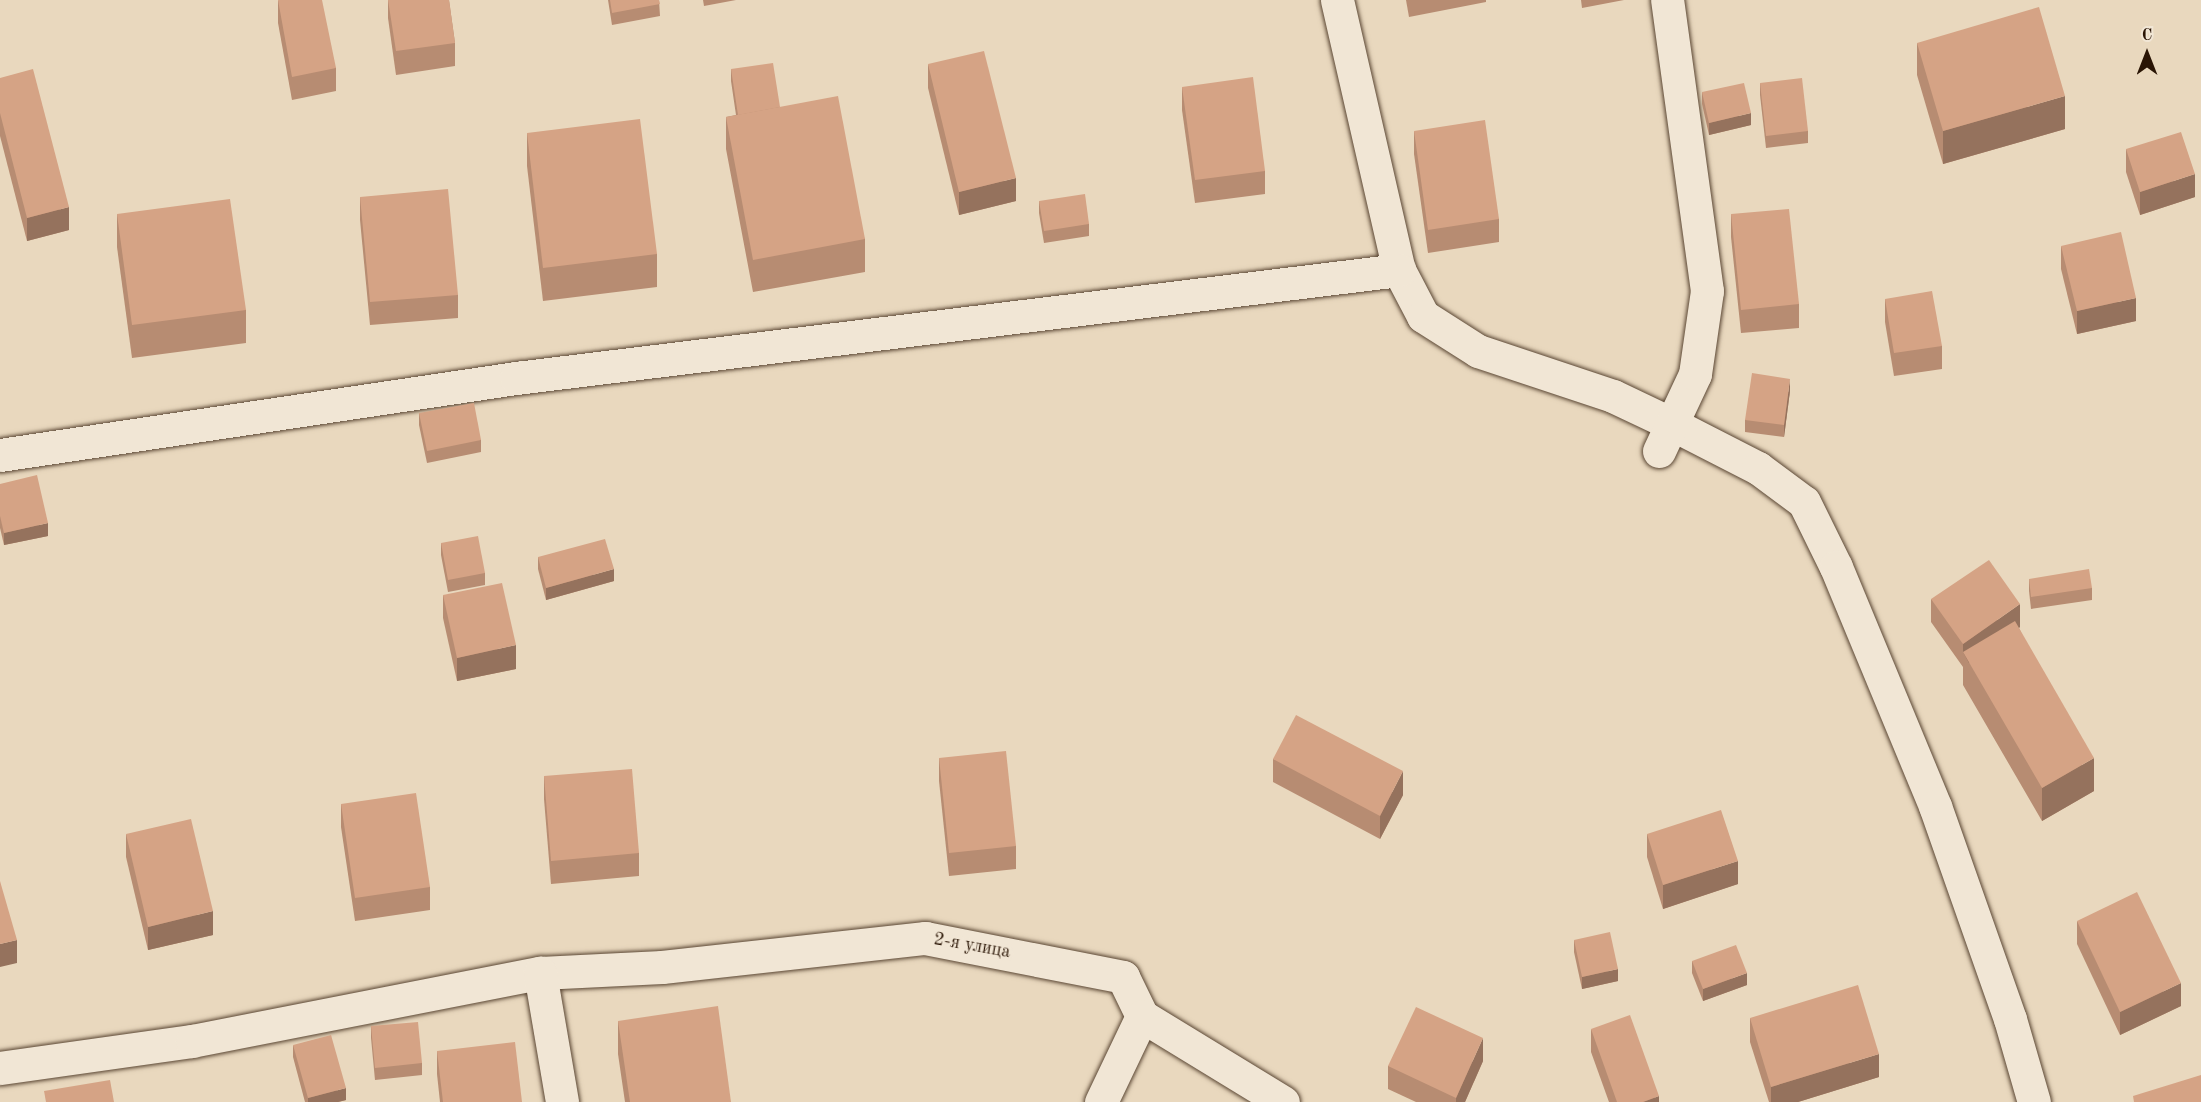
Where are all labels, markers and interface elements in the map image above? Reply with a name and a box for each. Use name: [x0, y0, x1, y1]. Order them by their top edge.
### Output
north arrow: [2117, 24, 2177, 84]
text: С: [2142, 28, 2152, 44]
street label: 2-я улица: [932, 929, 1012, 963]

